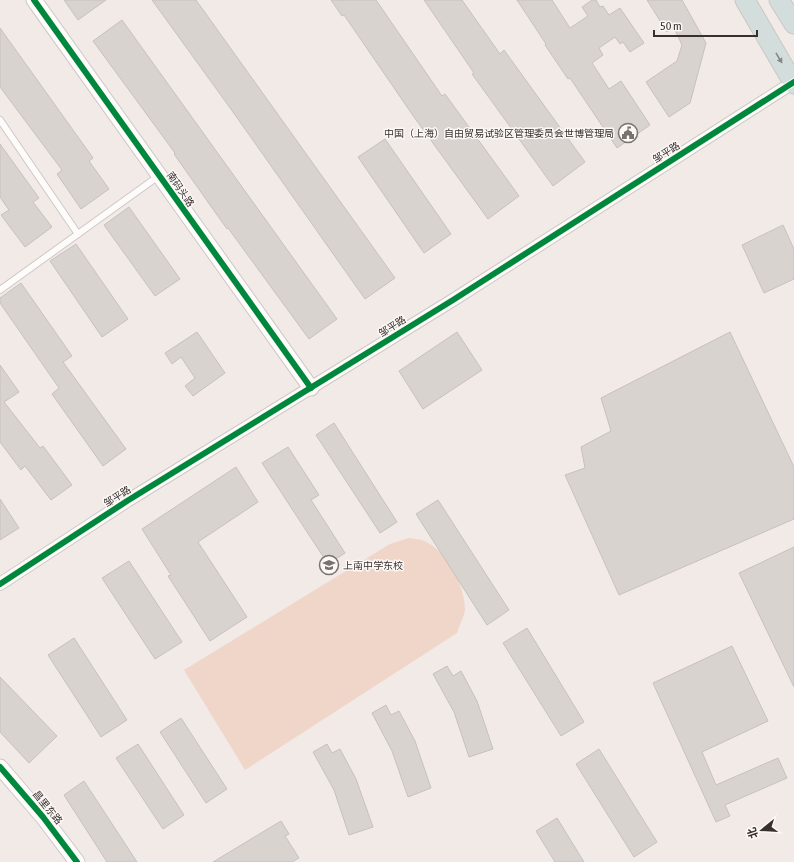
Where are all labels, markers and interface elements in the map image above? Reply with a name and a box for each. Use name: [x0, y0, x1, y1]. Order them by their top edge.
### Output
scale bar: [654, 12, 757, 38]
text: 50 m: [660, 19, 682, 33]
one-way arrow: [775, 52, 782, 64]
public building icon: 中国（上海）自由贸易试验区管理委员会世博管理局: [617, 122, 639, 144]
place label: 中国（上海）自由贸易试验区管理委员会世博管理局: [384, 128, 614, 139]
street label: 邹平路: [651, 140, 682, 165]
street label: 南码头路: [165, 170, 196, 209]
street label: 邹平路: [377, 314, 408, 339]
street label: 邹平路: [102, 484, 133, 509]
school or university icon: 上南中学东校: [318, 554, 340, 576]
place label: 上南中学东校: [343, 560, 403, 571]
street label: 昌里东路: [31, 788, 64, 826]
north arrow: [742, 810, 782, 850]
text: 北: [745, 826, 760, 840]

